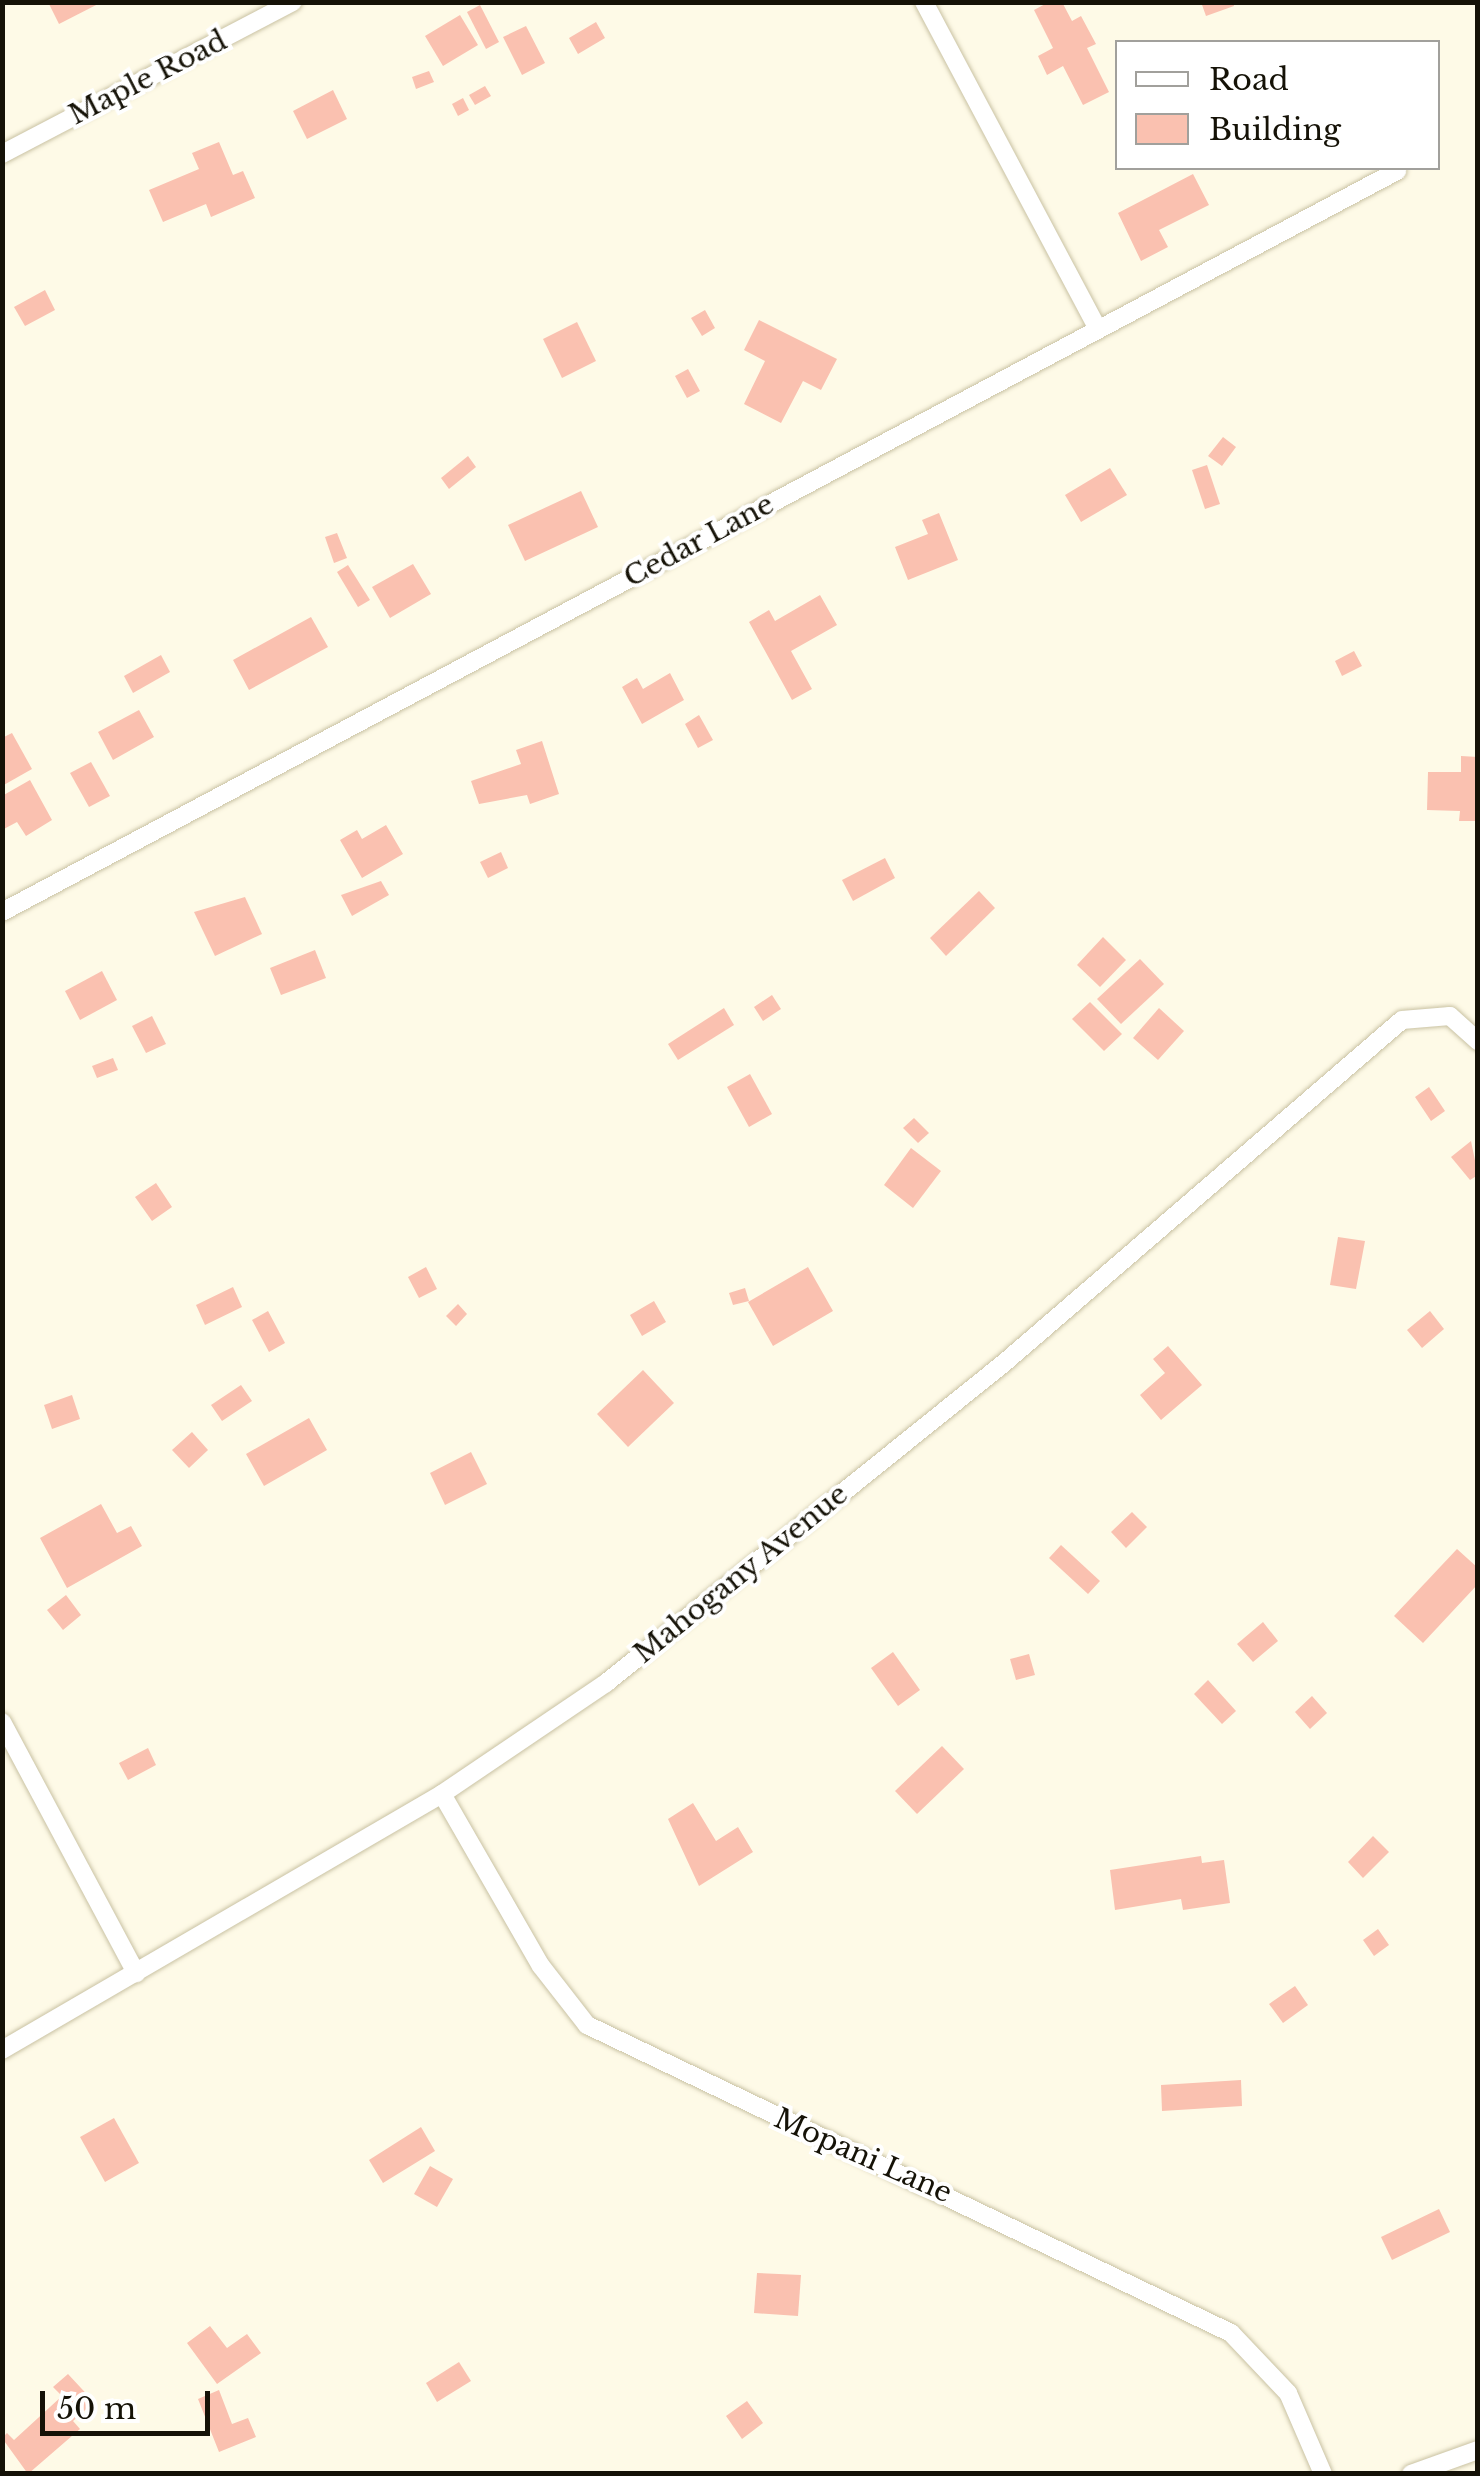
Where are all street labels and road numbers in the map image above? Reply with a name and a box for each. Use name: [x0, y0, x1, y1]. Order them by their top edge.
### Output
street label: Maple Road: [63, 24, 233, 132]
street label: Cedar Lane: [618, 487, 780, 595]
street label: Mahogany Avenue: [627, 1477, 855, 1671]
street label: Mopani Lane: [769, 2102, 957, 2210]

